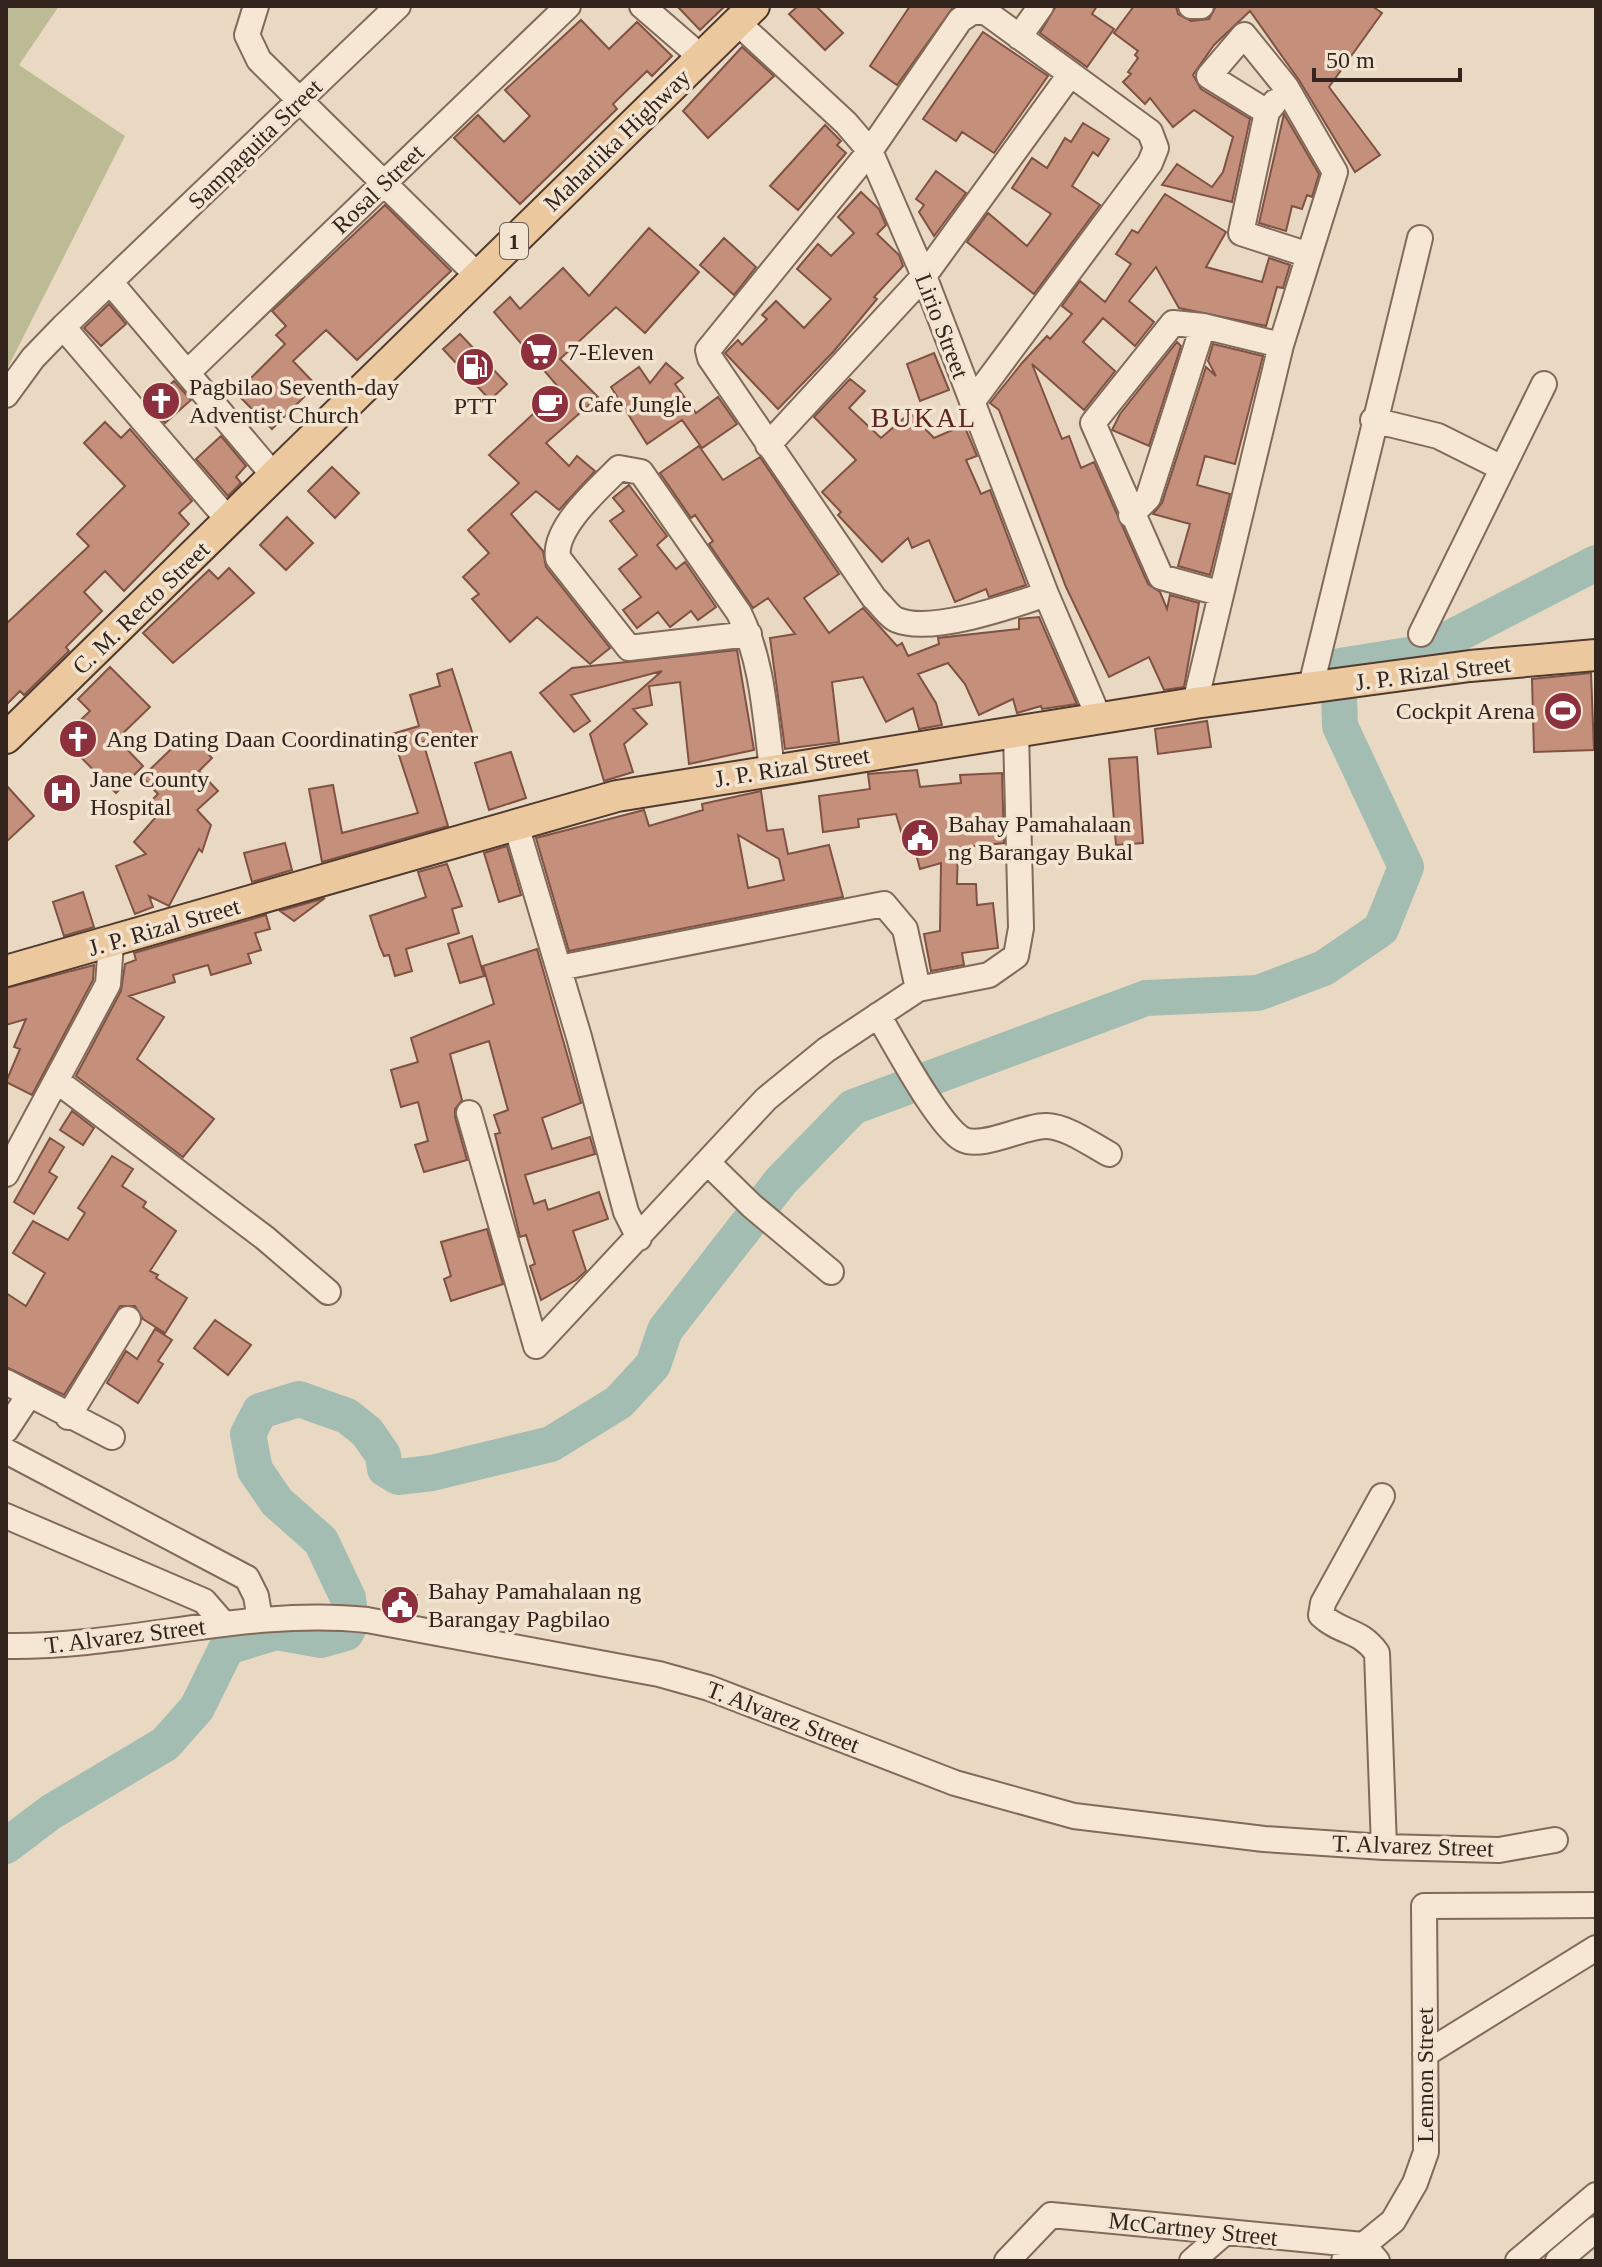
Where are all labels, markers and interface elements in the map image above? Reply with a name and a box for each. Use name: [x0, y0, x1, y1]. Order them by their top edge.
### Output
scale bar: [1314, 32, 1460, 82]
text: 50 m: [1326, 47, 1375, 73]
street label: Maharlika Highway: [539, 64, 695, 216]
street label: Sampaguita Street: [183, 74, 327, 214]
street label: Rosal Street: [327, 139, 429, 239]
road number: 1: [500, 223, 528, 259]
street label: Lirio Street: [910, 270, 974, 382]
supermarket icon: 7-Eleven: [518, 331, 560, 373]
place label: 7-Eleven: [567, 339, 654, 365]
fuel station icon: PTT: [454, 346, 496, 388]
place label: Pagbilao Seventh-day Adventist Church: [189, 374, 399, 428]
church icon: Pagbilao Seventh-day Adventist Church: [140, 380, 182, 422]
cafe icon: Cafe Jungle: [529, 383, 571, 425]
place label: Cafe Jungle: [578, 391, 692, 417]
place label: PTT: [454, 393, 497, 419]
district label: BUKAL: [871, 402, 977, 433]
street label: C. M. Recto Street: [67, 536, 215, 680]
street label: J. P. Rizal Street: [1354, 651, 1513, 695]
sports icon: Cockpit Arena: [1542, 690, 1584, 732]
place label: Cockpit Arena: [1396, 698, 1535, 724]
church icon: Ang Dating Daan Coordinating Center: [57, 718, 99, 760]
place label: Ang Dating Daan Coordinating Center: [106, 726, 478, 752]
street label: J. P. Rizal Street: [713, 742, 872, 792]
place label: Jane County Hospital: [90, 766, 209, 820]
hospital icon: Jane County Hospital: [41, 772, 83, 814]
place label: Bahay Pamahalaan ng Barangay Bukal: [948, 811, 1134, 865]
public building icon: Bahay Pamahalaan ng Barangay Bukal: [899, 817, 941, 859]
street label: J. P. Rizal Street: [85, 893, 243, 961]
place label: Bahay Pamahalaan ng Barangay Pagbilao: [428, 1578, 641, 1632]
public building icon: Bahay Pamahalaan ng Barangay Pagbilao: [379, 1584, 421, 1626]
street label: T. Alvarez Street: [43, 1613, 207, 1659]
street label: T. Alvarez Street: [703, 1676, 863, 1758]
street label: T. Alvarez Street: [1332, 1830, 1494, 1862]
street label: Lennon Street: [1412, 2007, 1438, 2143]
street label: McCartney Street: [1107, 2207, 1279, 2251]

